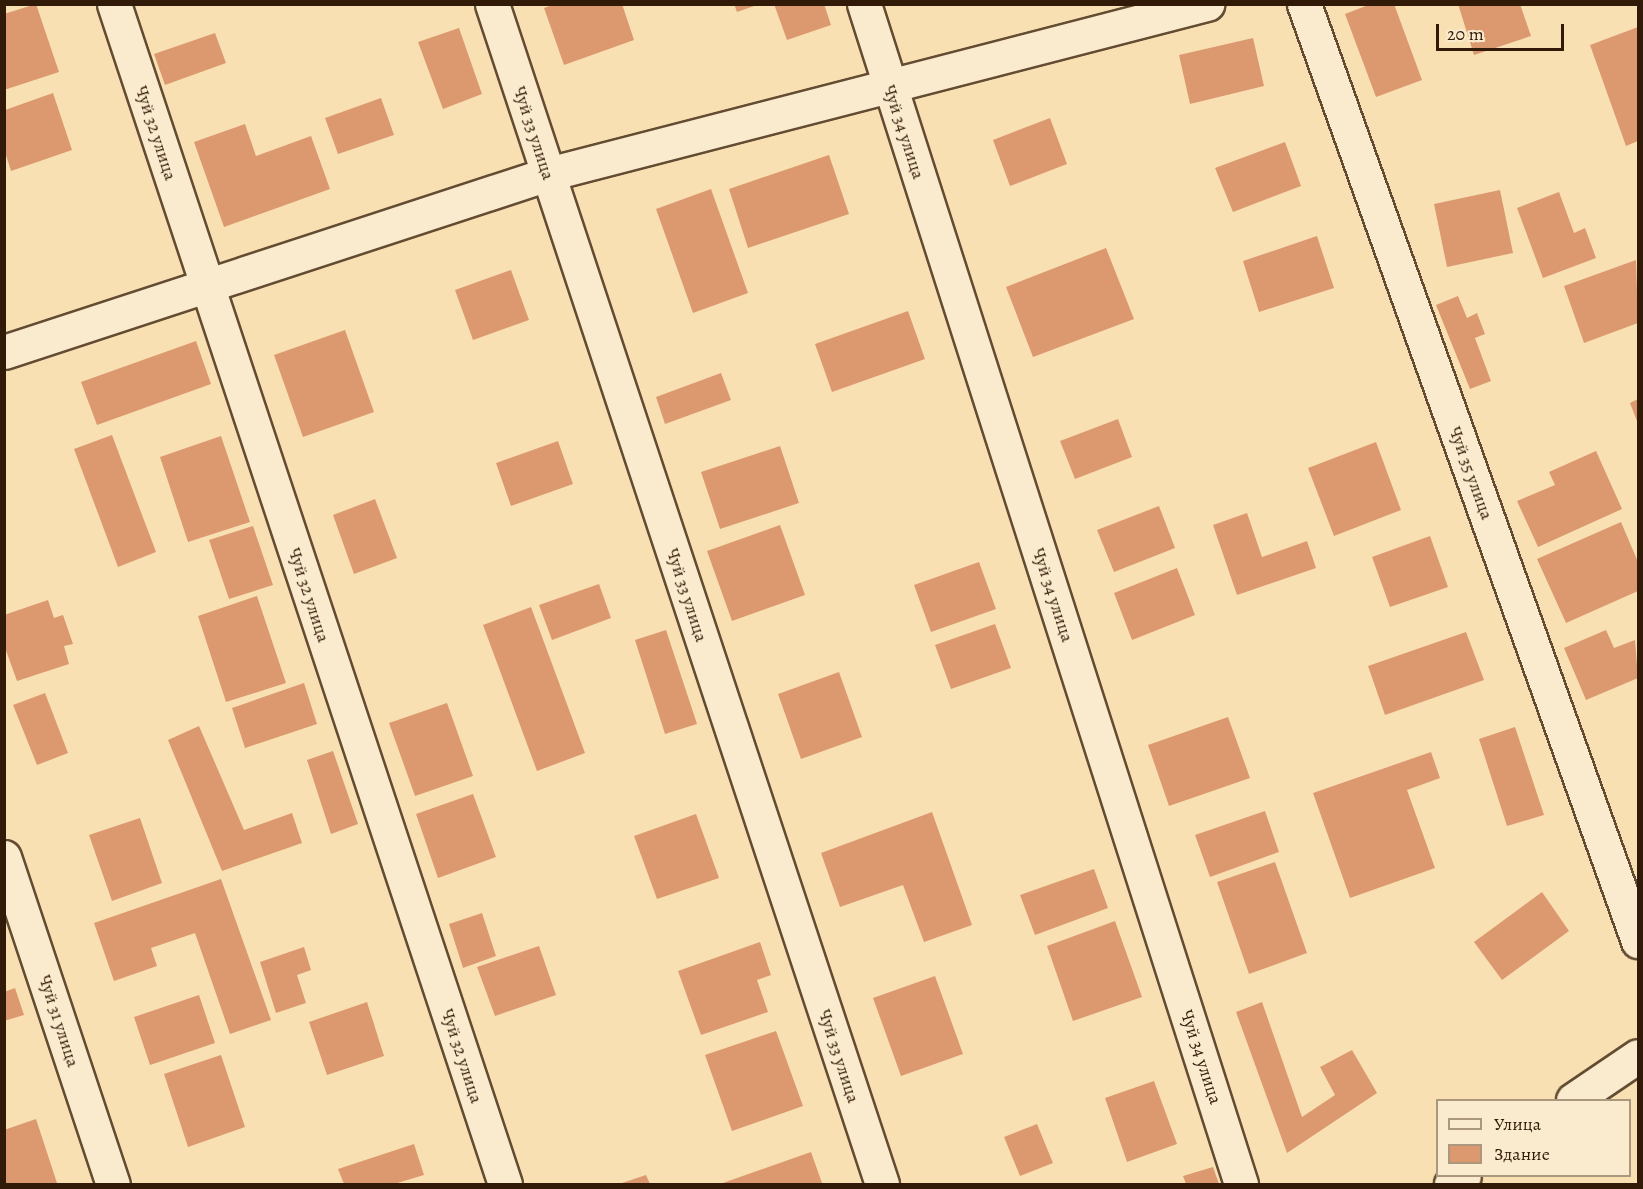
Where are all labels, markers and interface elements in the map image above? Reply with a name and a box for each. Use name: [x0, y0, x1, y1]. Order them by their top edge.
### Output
scale bar: [1439, 12, 1566, 50]
text: 20 m: [1447, 22, 1484, 46]
street label: Чуй 34 улица: [879, 82, 929, 182]
street label: Чуй 32 улица: [131, 83, 181, 183]
street label: Чуй 33 улица: [509, 84, 559, 182]
street label: Чуй 35 улица: [1444, 424, 1498, 522]
street label: Чуй 32 улица: [284, 545, 334, 645]
street label: Чуй 34 улица: [1028, 545, 1078, 645]
street label: Чуй 33 улица: [662, 546, 712, 644]
street label: Чуй 31 улица: [34, 972, 84, 1070]
street label: Чуй 32 улица: [437, 1006, 487, 1106]
street label: Чуй 33 улица: [814, 1007, 864, 1105]
street label: Чуй 34 улица: [1176, 1007, 1226, 1107]
legend: [1436, 1099, 1631, 1177]
text: Улица: [1494, 1112, 1541, 1136]
text: Здание: [1494, 1142, 1550, 1166]

